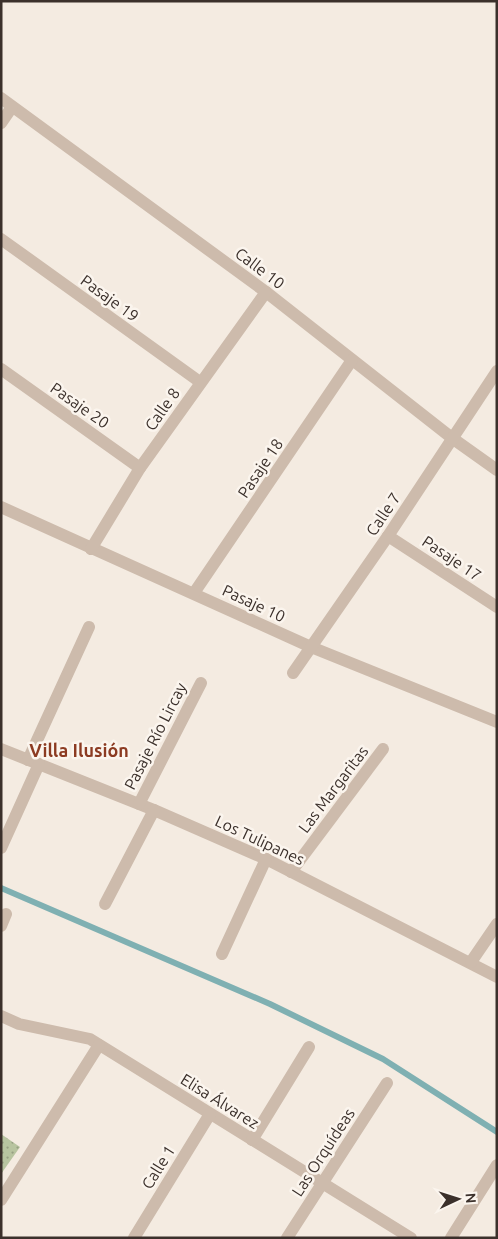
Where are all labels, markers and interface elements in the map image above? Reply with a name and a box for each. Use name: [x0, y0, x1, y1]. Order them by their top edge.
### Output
street label: Calle 10: [232, 244, 288, 292]
street label: Pasaje 19: [78, 271, 142, 325]
street label: Pasaje 20: [47, 378, 113, 432]
street label: Calle 8: [141, 384, 183, 434]
street label: Pasaje 18: [234, 435, 286, 501]
street label: Calle 7: [362, 489, 404, 539]
street label: Pasaje 17: [419, 532, 485, 584]
street label: Pasaje 10: [220, 581, 288, 625]
street label: Pasaje Río Lircay: [120, 679, 190, 792]
district label: Villa Ilusión: [29, 740, 129, 760]
street label: Las Margaritas: [295, 742, 372, 836]
street label: Los Tulipanes: [213, 811, 307, 869]
street label: Elisa Álvarez: [178, 1068, 263, 1132]
street label: Las Orquídeas: [288, 1105, 358, 1199]
street label: Calle 1: [138, 1142, 178, 1192]
north arrow: [433, 1174, 483, 1224]
text: N: [463, 1192, 479, 1204]

